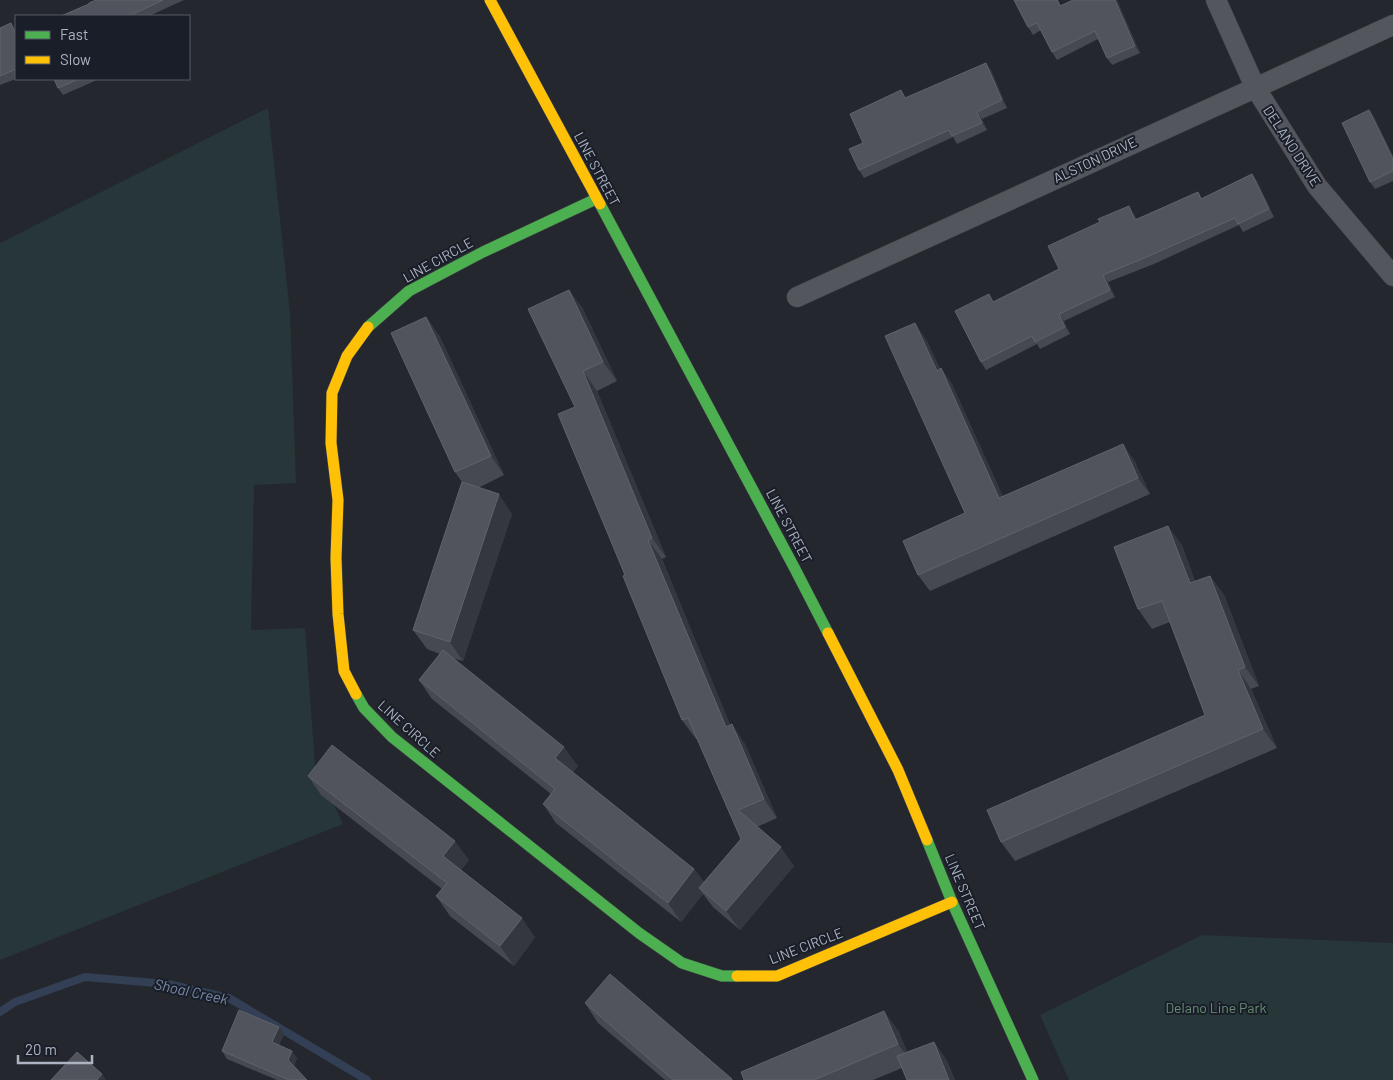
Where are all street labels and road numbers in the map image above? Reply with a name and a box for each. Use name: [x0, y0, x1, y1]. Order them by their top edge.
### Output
street label: DELANO DRIVE: [1260, 102, 1325, 189]
street label: LINE STREET: [571, 129, 624, 209]
street label: ALSTON DRIVE: [1050, 133, 1139, 186]
street label: LINE CIRCLE: [400, 233, 476, 286]
street label: LINE STREET: [763, 486, 816, 566]
street label: LINE CIRCLE: [375, 696, 444, 761]
street label: LINE STREET: [942, 851, 989, 933]
street label: LINE CIRCLE: [766, 924, 845, 967]

